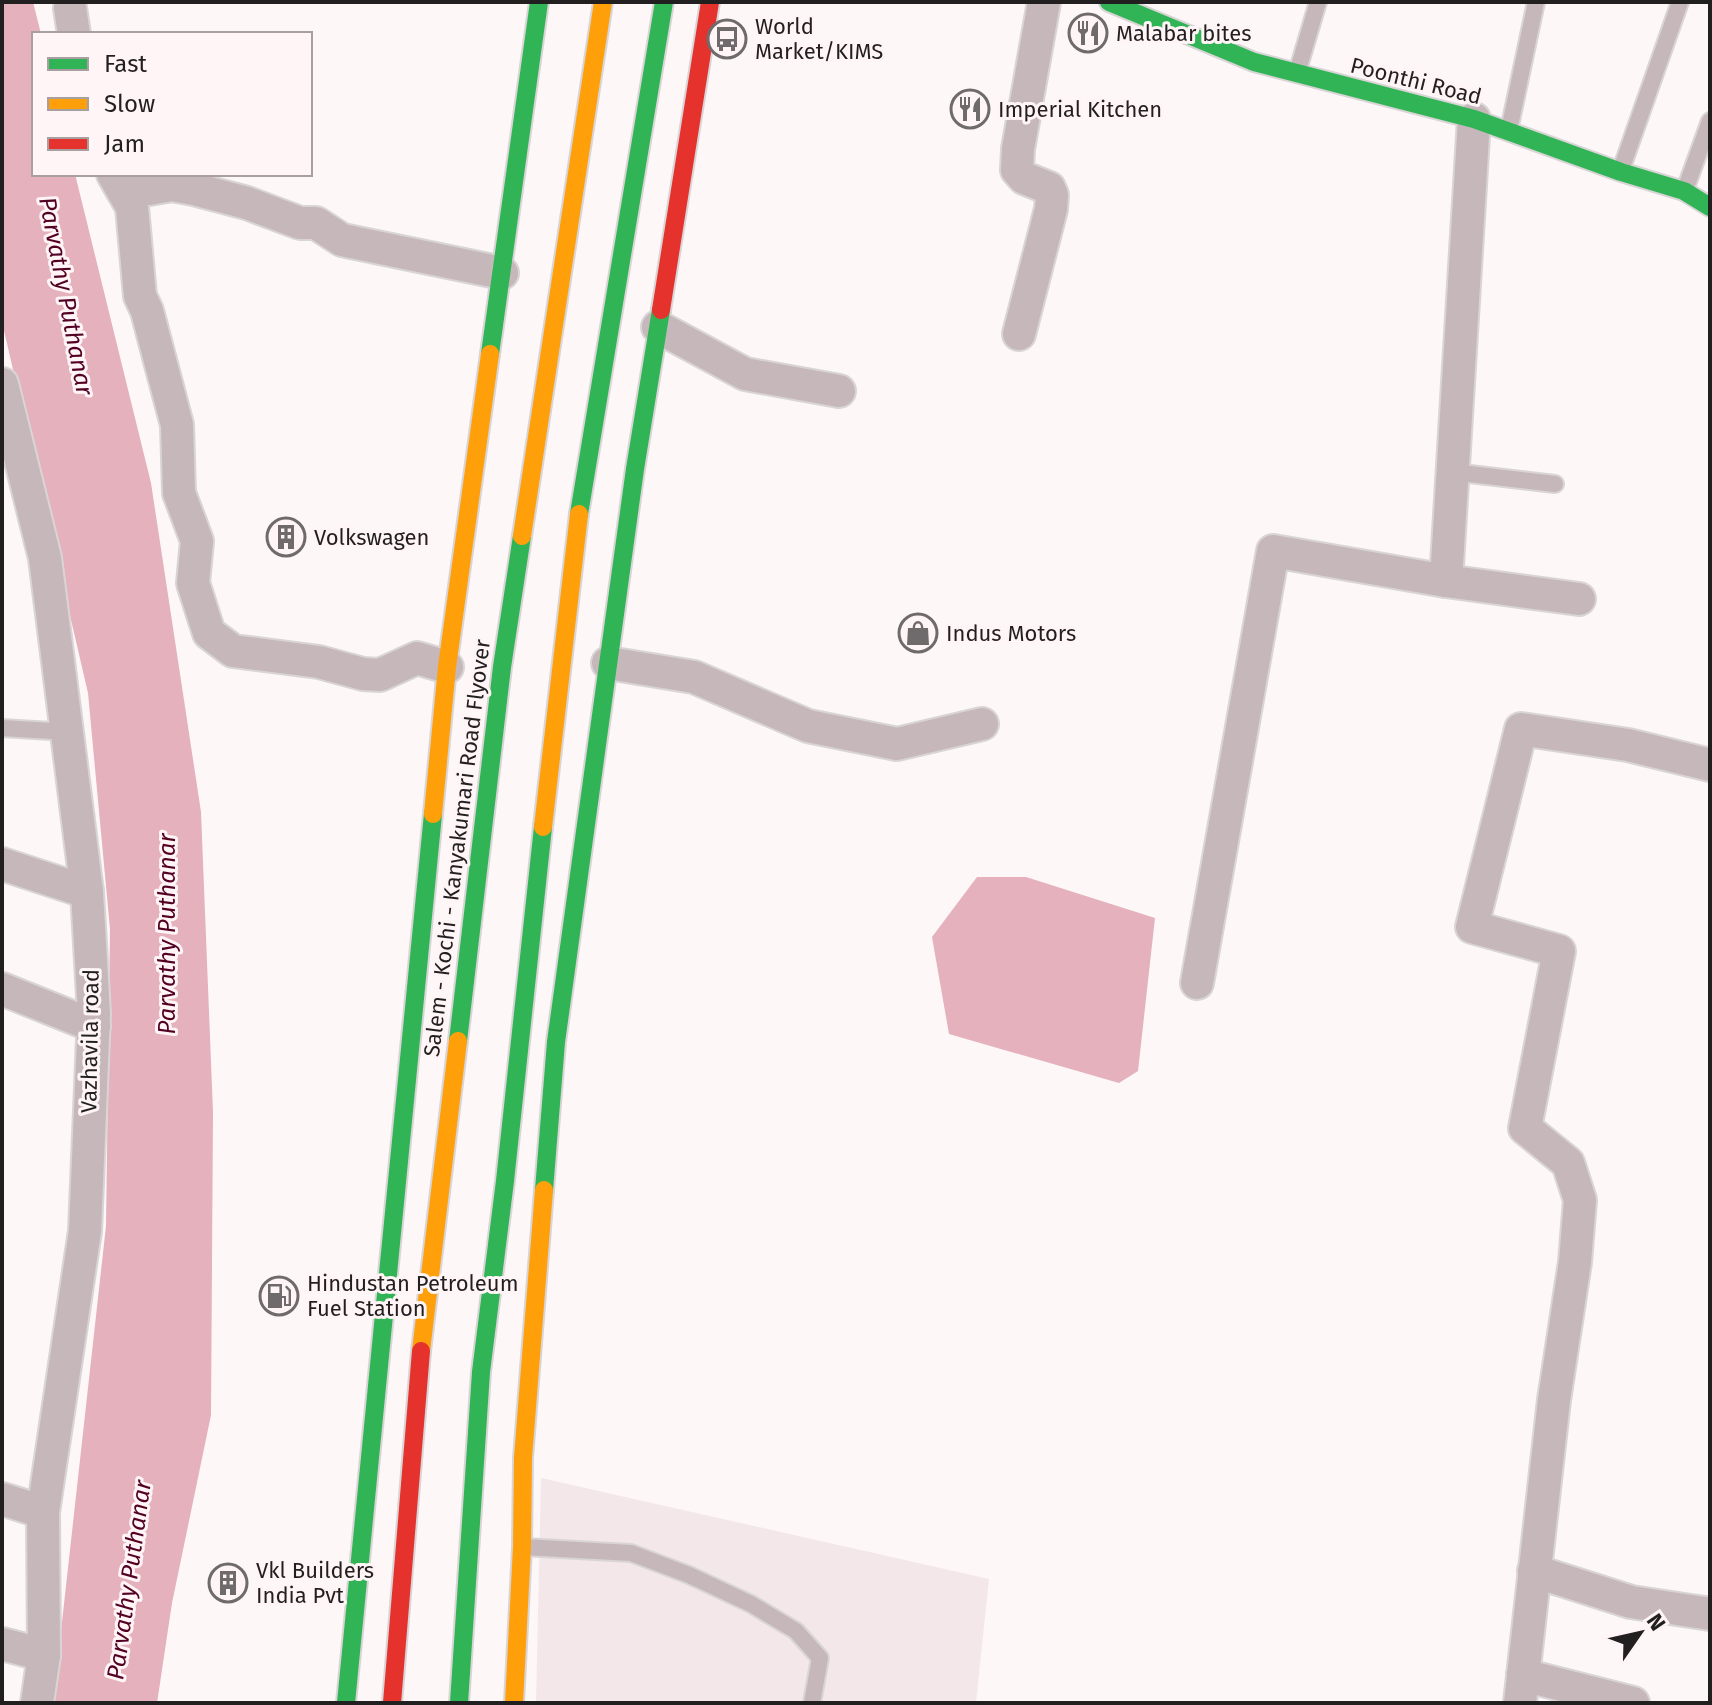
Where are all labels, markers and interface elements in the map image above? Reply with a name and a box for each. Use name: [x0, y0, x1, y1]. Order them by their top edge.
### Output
restaurant icon: Malabar bites: [1067, 12, 1109, 54]
place label: World Market/KIMS: [755, 13, 883, 65]
bus stop icon: World Market/KIMS: [706, 18, 748, 60]
place label: Malabar bites: [1116, 20, 1251, 47]
legend: [32, 32, 312, 176]
text: Fast: [104, 50, 147, 78]
street label: Poonthi Road: [1348, 52, 1484, 110]
restaurant icon: Imperial Kitchen: [949, 88, 991, 130]
text: Slow: [104, 90, 155, 118]
place label: Imperial Kitchen: [998, 96, 1162, 123]
text: Jam: [104, 130, 145, 158]
water label: Parvathy Puthanar: [33, 195, 99, 398]
building icon: Volkswagen: [265, 516, 307, 558]
place label: Volkswagen: [314, 524, 429, 551]
shop icon: Indus Motors: [897, 612, 939, 654]
place label: Indus Motors: [946, 620, 1076, 647]
street label: Salem - Kochi - Kanyakumari Road Flyover: [418, 637, 496, 1058]
water label: Parvathy Puthanar: [153, 833, 181, 1035]
street label: Vazhavila road: [75, 969, 105, 1113]
place label: Hindustan Petroleum Fuel Station: [307, 1270, 519, 1322]
fuel station icon: Hindustan Petroleum Fuel Station: [258, 1275, 300, 1317]
water label: Parvathy Puthanar: [101, 1478, 157, 1682]
place label: Vkl Builders India Pvt: [256, 1557, 374, 1609]
building icon: Vkl Builders India Pvt: [207, 1562, 249, 1604]
north arrow: [1600, 1593, 1680, 1673]
text: N: [1641, 1608, 1671, 1636]

